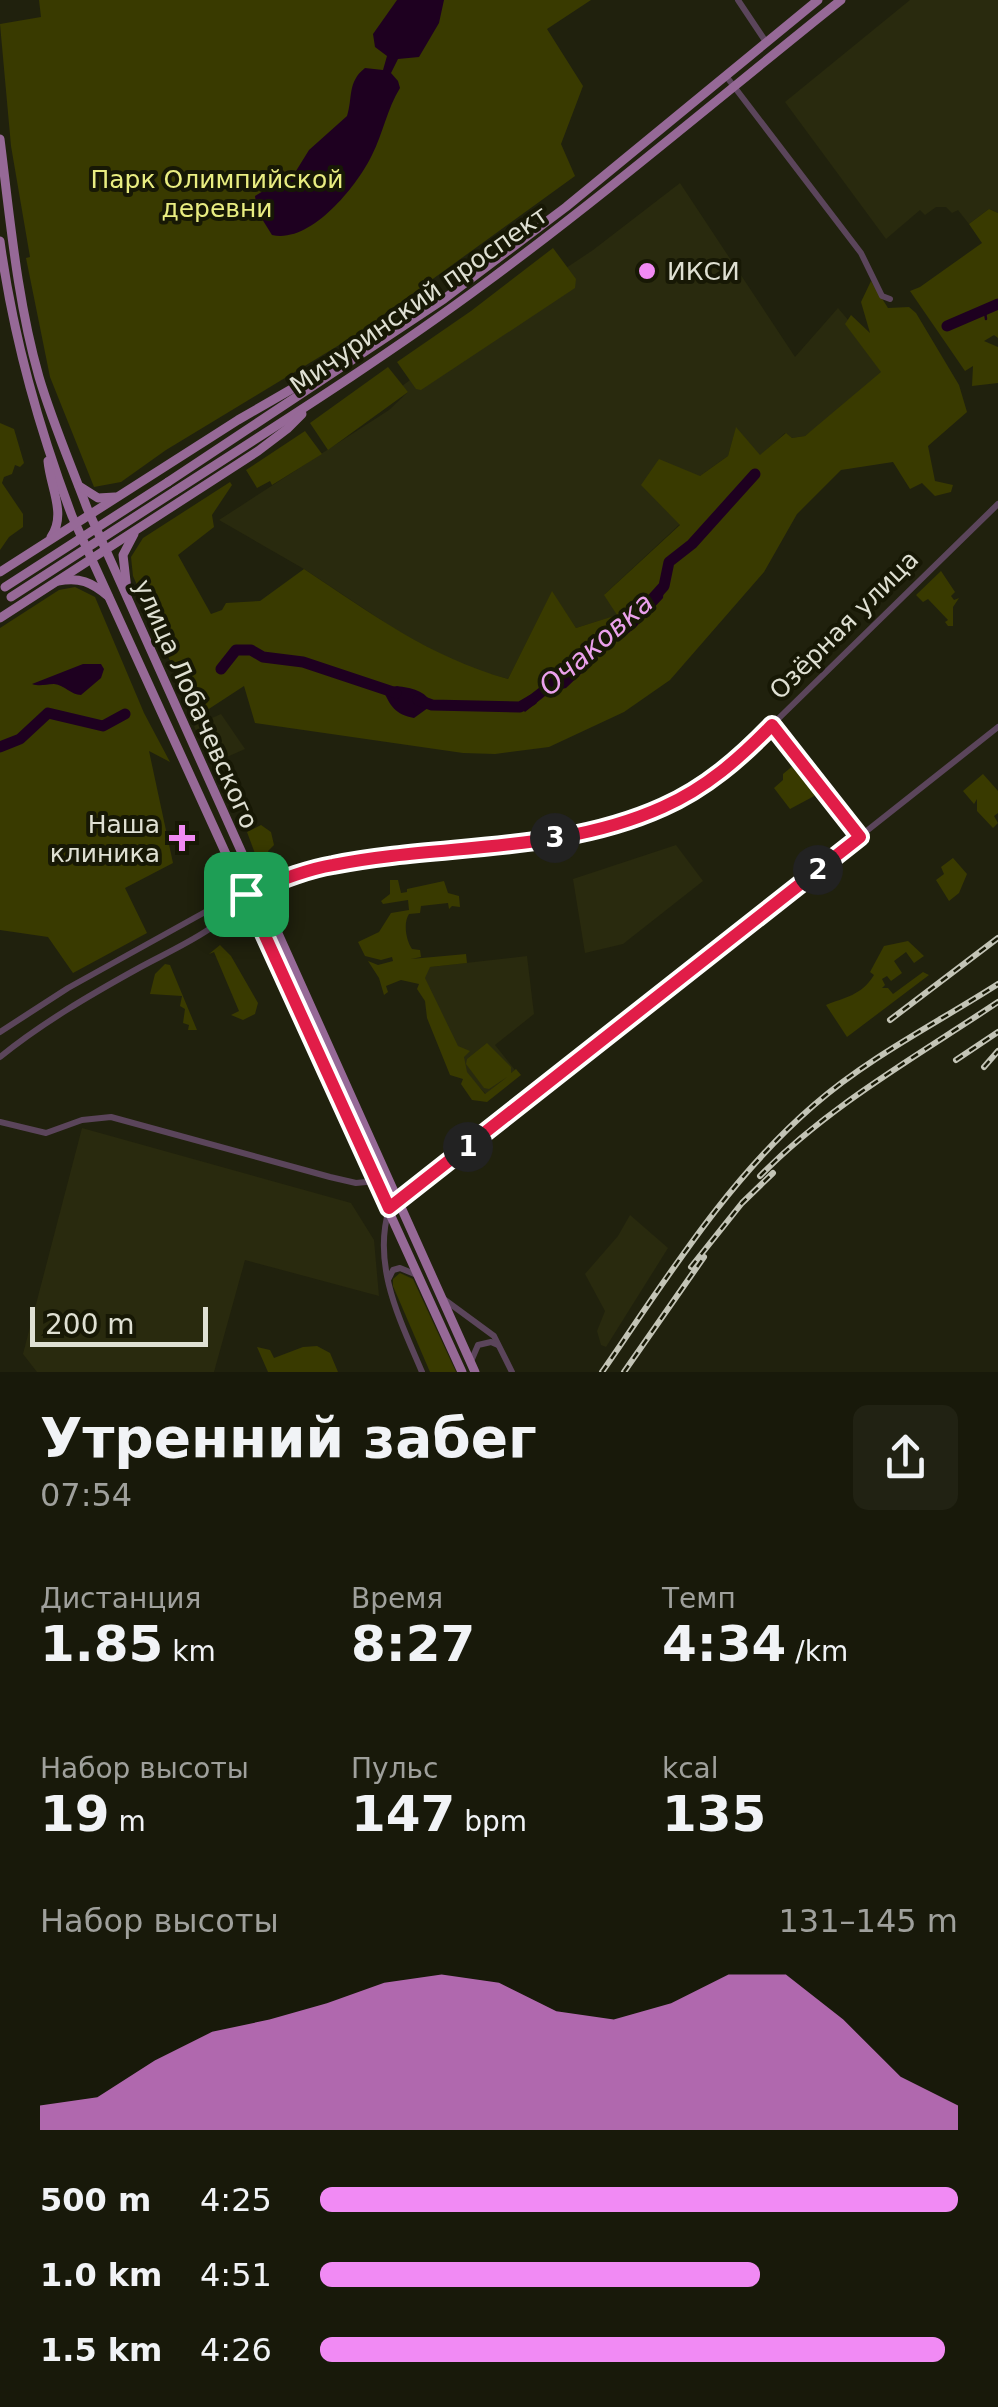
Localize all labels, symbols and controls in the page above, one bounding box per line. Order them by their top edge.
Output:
park label: Парк Олимпийской деревни [90,165,344,223]
street label: Мичуринский проспект [285,200,553,400]
place label: ИКСИ [667,257,740,286]
marker: ИКСИ [636,260,658,282]
street label: Озёрная улица [764,545,924,705]
street label: улица Лобачевского [128,575,264,833]
water label: Очаковка [532,586,660,702]
place label: Наша клиника [50,810,160,868]
pin: 3 [530,813,580,863]
text: 3 [545,821,565,854]
marker: Наша клиника [169,825,195,851]
pin: 2 [793,845,843,895]
pin [204,852,289,937]
text: 2 [808,853,828,886]
icon: arrive [219,867,274,922]
pin: 1 [443,1122,493,1172]
text: 1 [458,1130,478,1163]
scale bar [30,1302,208,1346]
text: 200 m [45,1308,135,1341]
button: share [853,1405,958,1510]
text: Утренний забег [40,1406,537,1470]
text: 07:54 [40,1476,132,1514]
text: Дистанция [40,1582,201,1615]
text: Время [351,1582,443,1615]
text: Темп [662,1582,736,1615]
text: 1.85 [40,1615,163,1673]
text: 8:27 [351,1615,475,1673]
text: 4:34 [662,1615,786,1673]
text: km [163,1635,216,1668]
text: /km [786,1635,848,1668]
text: Набор высоты [40,1752,249,1785]
text: Пульс [351,1752,438,1785]
text: kcal [662,1752,719,1785]
text: 19 [40,1785,110,1843]
text: 147 [351,1785,455,1843]
text: 135 [662,1785,766,1843]
text: m [110,1805,146,1838]
text: bpm [455,1805,527,1838]
text: Набор высоты [40,1902,279,1940]
text: 131–145 m [779,1902,958,1940]
text: 500 m [40,2181,151,2219]
text: 4:25 [200,2181,272,2219]
text: 1.0 km [40,2256,162,2294]
text: 4:51 [200,2256,272,2294]
text: 1.5 km [40,2331,162,2369]
text: 4:26 [200,2331,272,2369]

